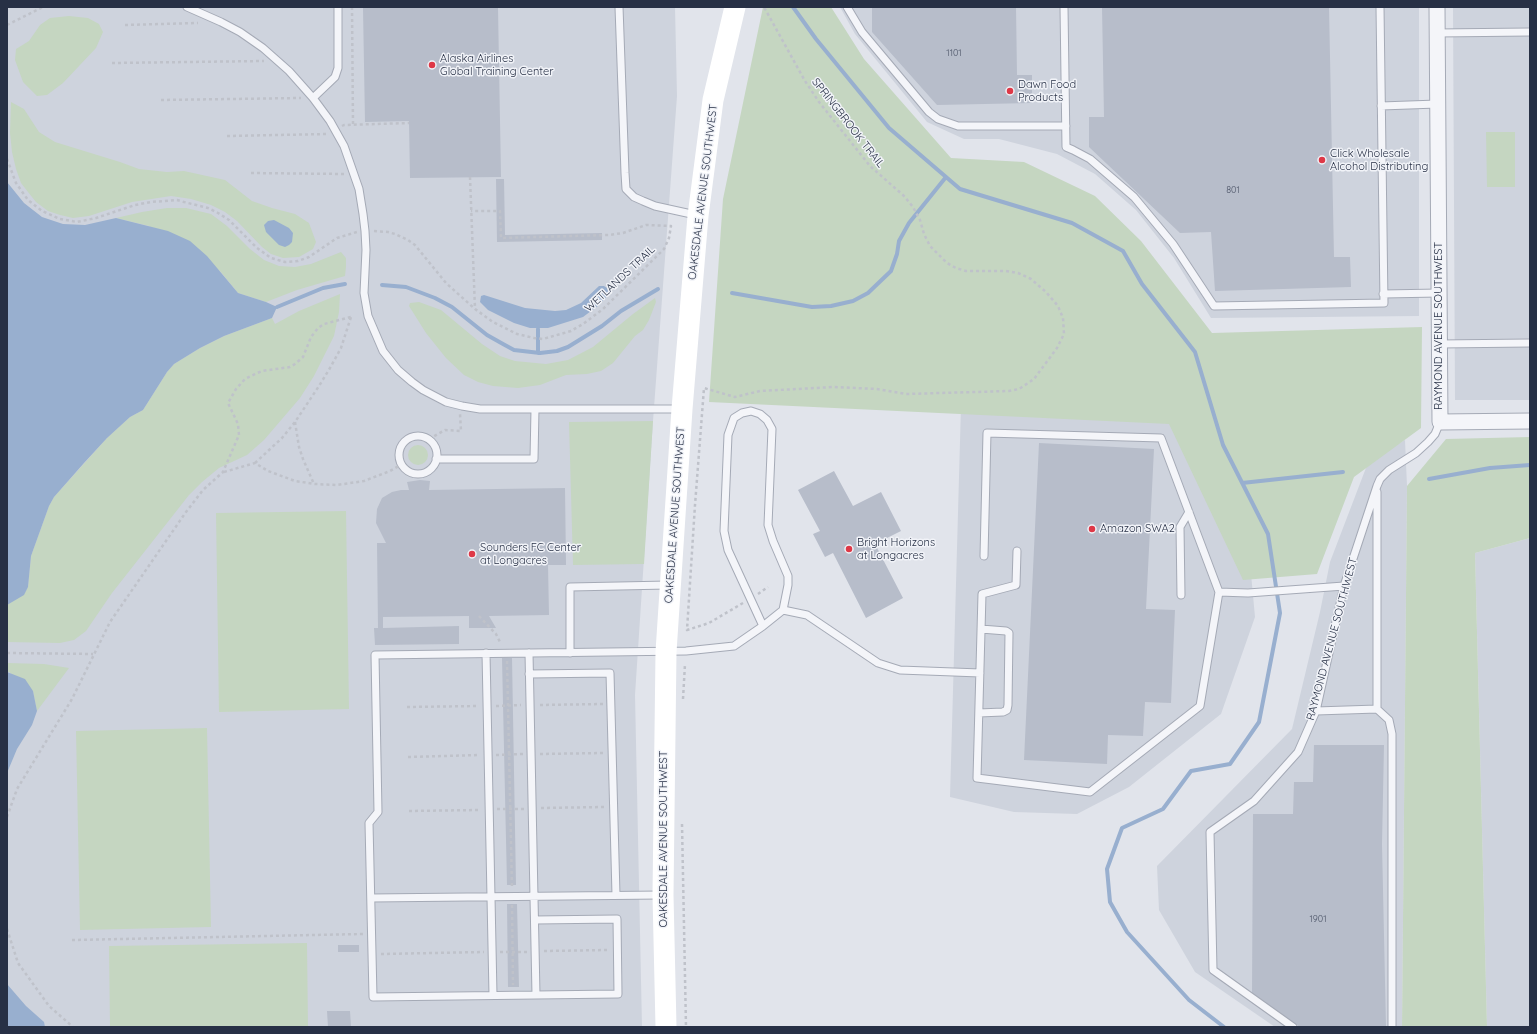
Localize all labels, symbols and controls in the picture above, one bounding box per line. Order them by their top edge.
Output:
house number: 1101 [946,48,962,58]
place label: Alaska Airlines Global Training Center [440,52,553,78]
marker: Alaska Airlines Global Training Center [427,60,437,70]
street label: SPRINGBROOK TRAIL [809,76,887,170]
place label: Dawn Food Products [1018,78,1076,104]
marker: Dawn Food Products [1005,86,1015,96]
street label: OAKESDALE AVENUE SOUTHWEST [686,103,720,281]
place label: Click Wholesale Alcohol Distributing [1330,147,1428,173]
marker: Click Wholesale Alcohol Distributing [1317,155,1327,165]
house number: 801 [1226,185,1240,195]
street label: RAYMOND AVENUE SOUTHWEST [1432,242,1446,410]
street label: WETLANDS TRAIL [582,243,658,315]
street label: OAKESDALE AVENUE SOUTHWEST [662,426,688,604]
place label: Amazon SWA2 [1100,522,1175,536]
marker: Amazon SWA2 [1087,524,1097,534]
place label: Bright Horizons at Longacres [857,536,935,562]
place label: Sounders FC Center at Longacres [480,541,581,567]
marker: Bright Horizons at Longacres [844,544,854,554]
marker: Sounders FC Center at Longacres [467,549,477,559]
street label: RAYMOND AVENUE SOUTHWEST [1304,556,1360,722]
street label: OAKESDALE AVENUE SOUTHWEST [657,751,671,927]
house number: 1901 [1309,914,1327,924]

